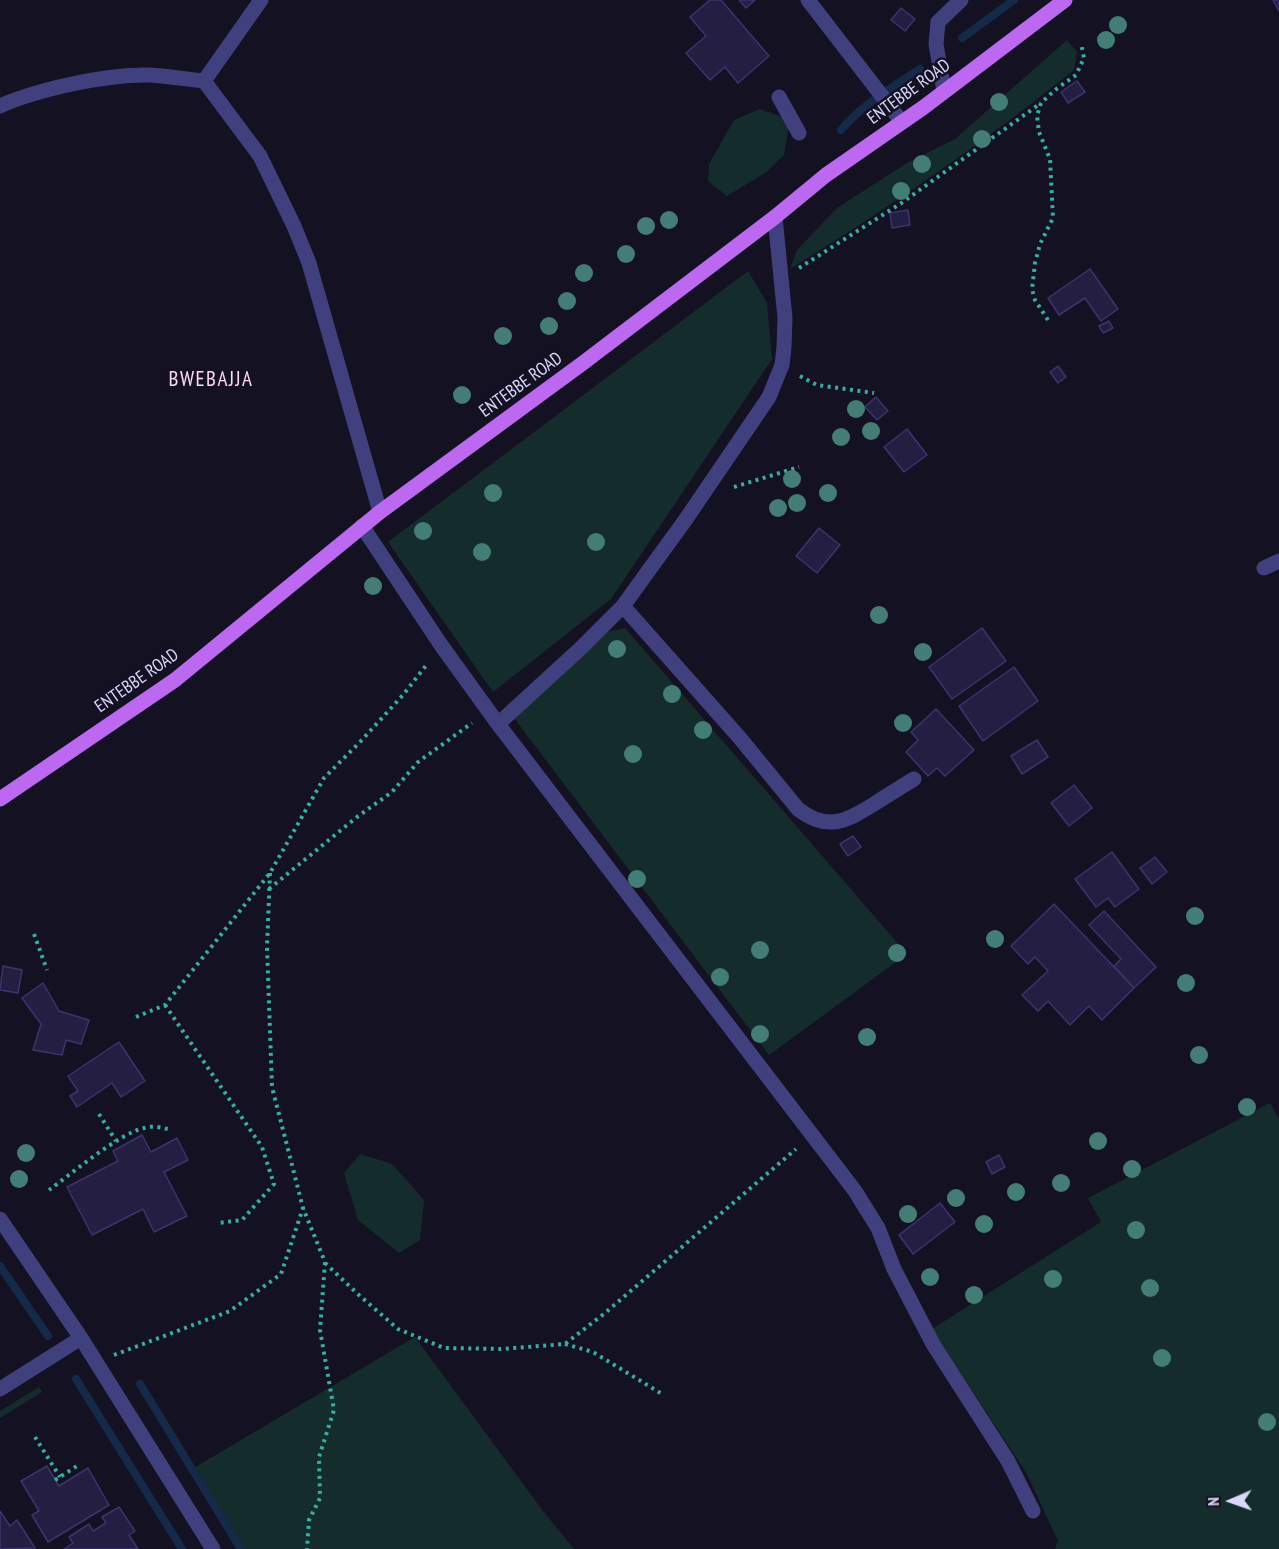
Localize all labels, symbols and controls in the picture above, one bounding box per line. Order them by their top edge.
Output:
street label: ENTEBBE ROAD [863,55,955,129]
street label: ENTEBBE ROAD [475,348,567,422]
district label: BWEBAJJA [169,367,253,393]
street label: ENTEBBE ROAD [91,644,183,718]
north arrow [1201,1471,1261,1531]
text: N [1203,1497,1223,1506]

